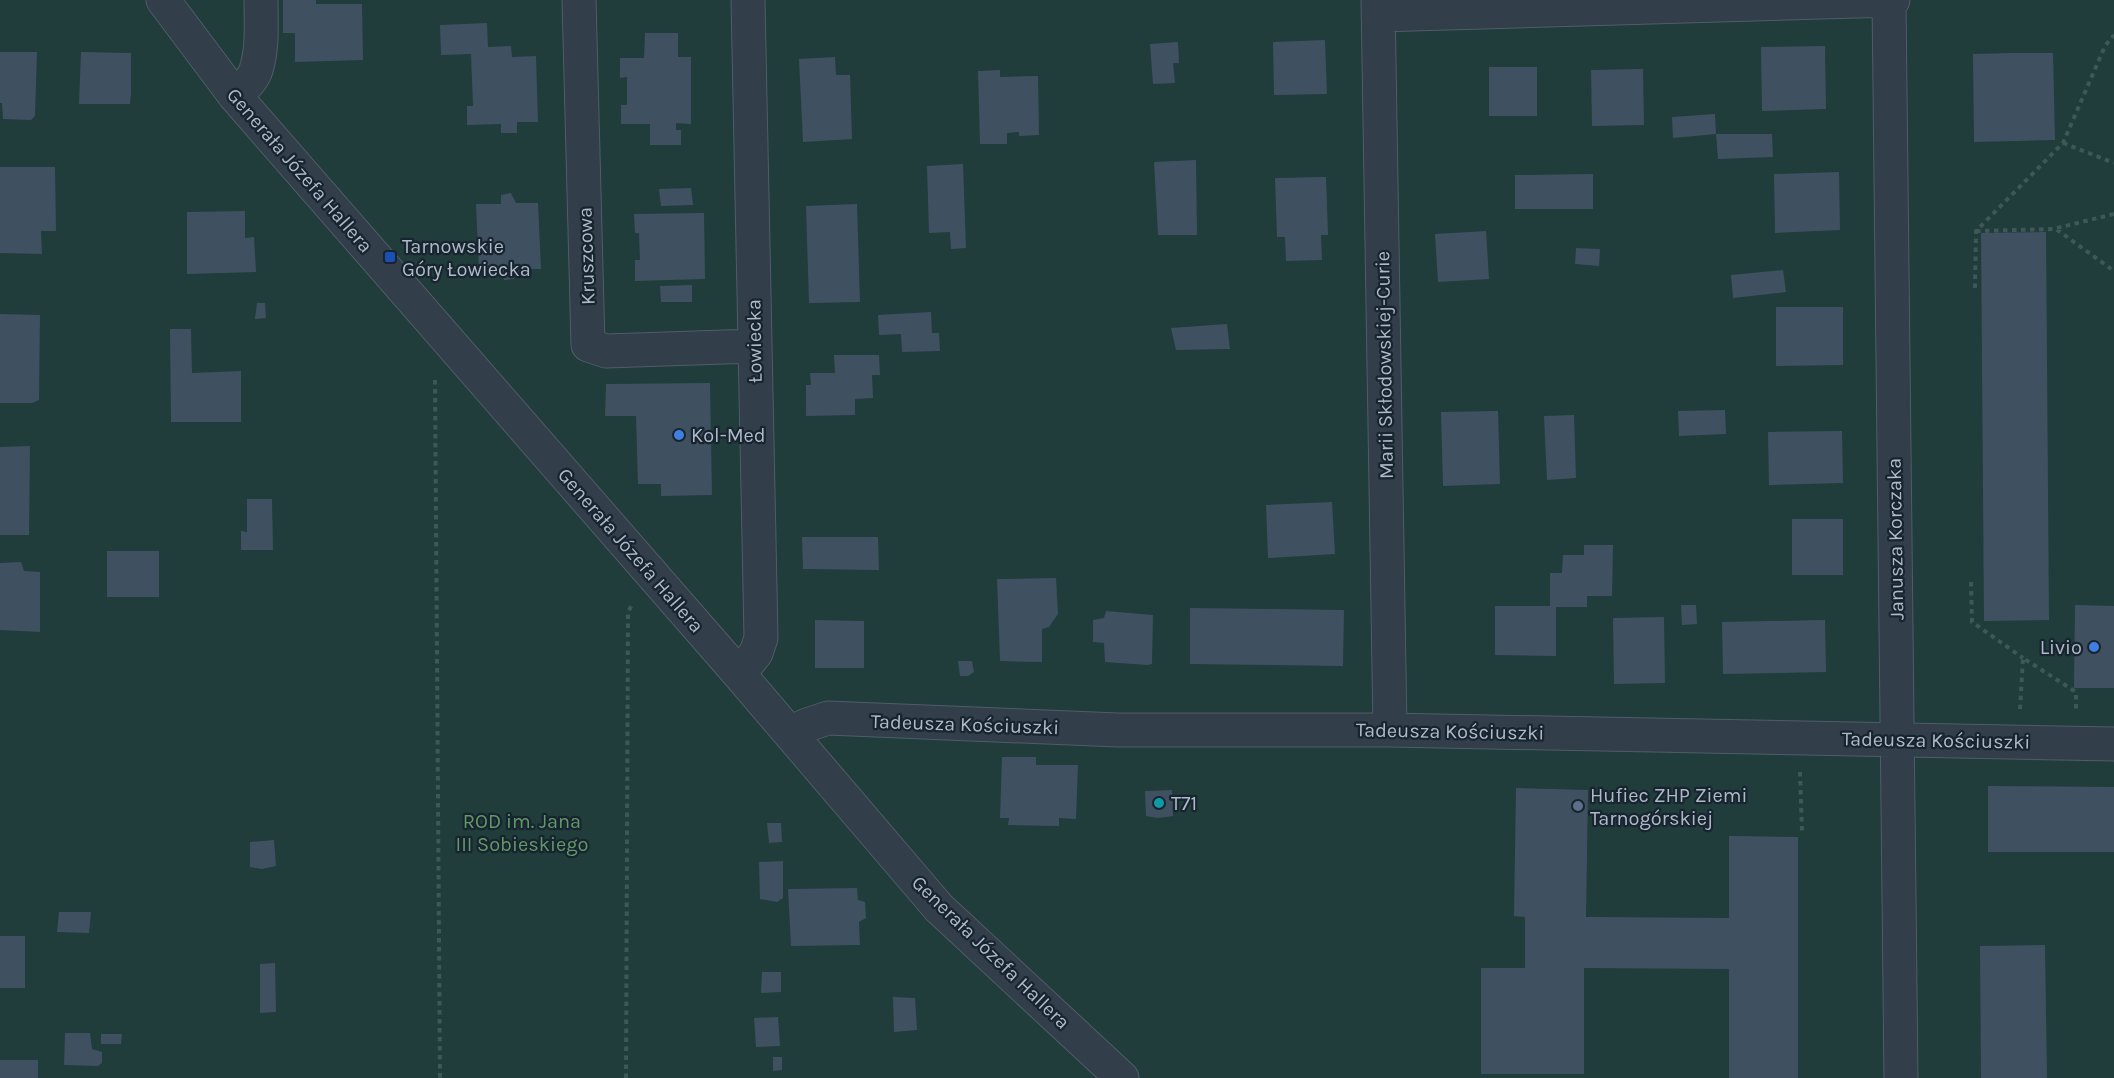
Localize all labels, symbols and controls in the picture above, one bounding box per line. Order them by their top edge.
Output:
street label: Generała Józefa Hallera [222,83,377,257]
street label: Kruszcowa [573,206,600,305]
place label: Tarnowskie Góry Łowiecka [402,235,531,281]
marker: Tarnowskie Góry Łowiecka [383,250,397,264]
street label: Marii Skłodowskiej-Curie [1371,251,1398,479]
street label: Łowiecka [742,299,767,383]
place label: Kol-Med [691,424,766,447]
marker: Kol-Med [672,428,686,442]
street label: Janusza Korczaka [1883,458,1908,620]
street label: Generała Józefa Hallera [553,463,708,637]
place label: Livio [2040,636,2082,659]
marker: Livio [2087,640,2101,654]
street label: Tadeusza Kościuszki [870,710,1060,739]
street label: Tadeusza Kościuszki [1356,718,1544,745]
street label: Tadeusza Kościuszki [1842,727,2030,754]
place label: Hufiec ZHP Ziemi Tarnogórskiej [1590,784,1747,830]
place label: T71 [1171,792,1197,815]
marker: T71 [1152,796,1166,810]
marker: Hufiec ZHP Ziemi Tarnogórskiej [1571,799,1585,813]
park label: ROD im. Jana III Sobieskiego [456,810,588,856]
street label: Generała Józefa Hallera [907,871,1074,1034]

